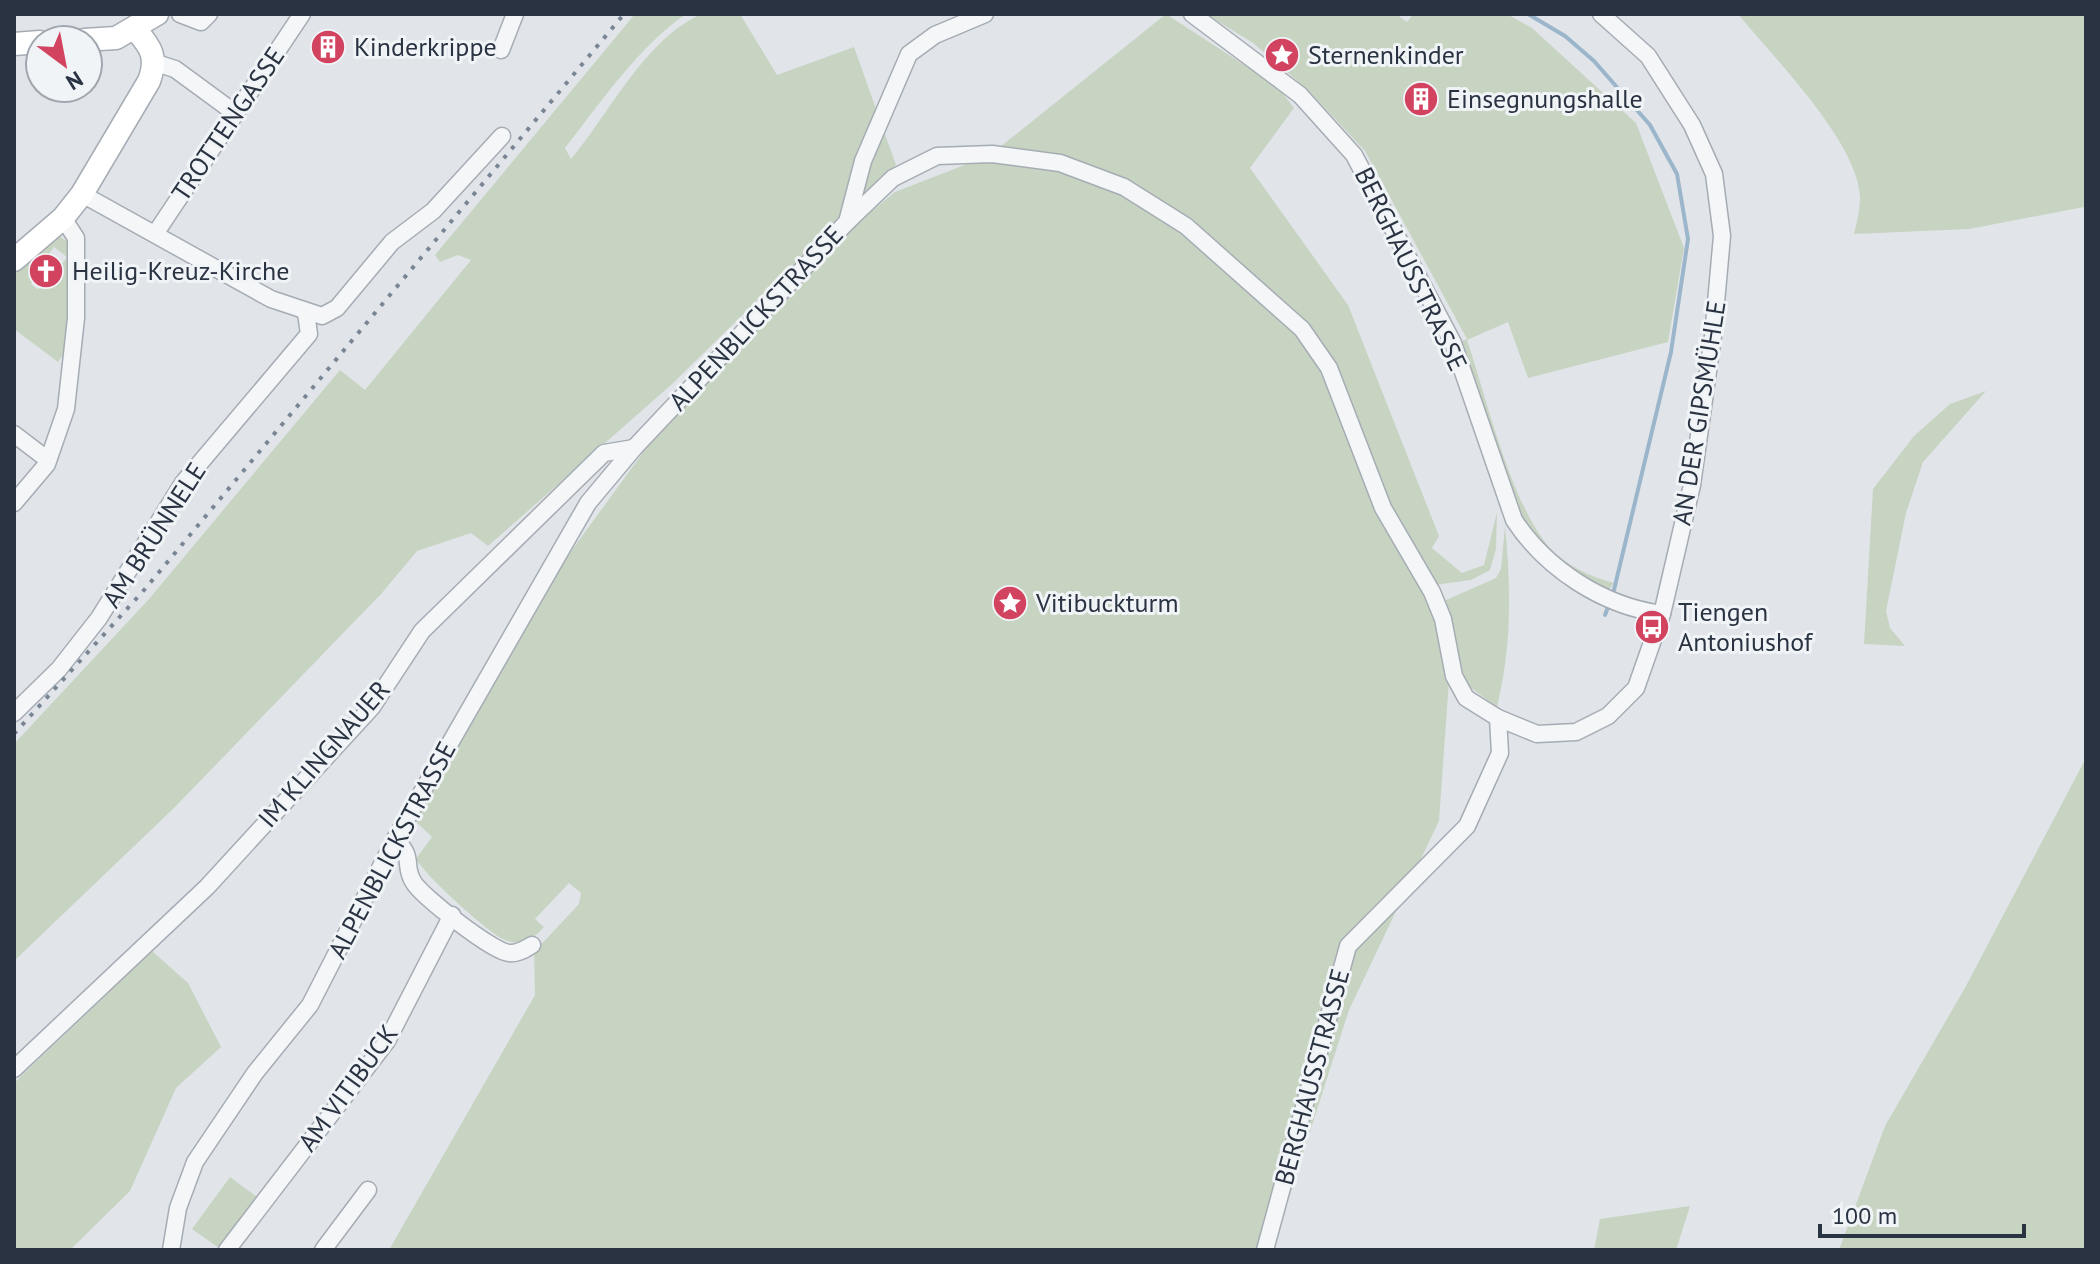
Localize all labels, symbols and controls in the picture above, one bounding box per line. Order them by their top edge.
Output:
north arrow [24,24,104,104]
building icon: Kinderkrippe [309,28,347,66]
place label: Kinderkrippe [354,30,497,63]
place icon: Sternenkinder [1263,36,1301,74]
place label: Sternenkinder [1308,38,1464,71]
street label: TROTTENGASSE [164,40,291,207]
text: N [61,65,88,97]
building icon: Einsegnungshalle [1402,80,1440,118]
place label: Einsegnungshalle [1447,82,1643,115]
street label: BERGHAUSSTRASSE [1348,162,1475,376]
street label: ALPENBLICKSTRASSE [661,218,850,417]
church icon: Heilig-Kreuz-Kirche [27,252,65,290]
place label: Heilig-Kreuz-Kirche [72,254,290,287]
street label: AN DER GIPSMÜHLE [1664,298,1733,528]
street label: AM BRÜNNELE [94,456,213,614]
place icon: Vitibuckturm [991,584,1029,622]
place label: Vitibuckturm [1035,586,1179,619]
place label: Tiengen Antoniushof [1678,595,1814,658]
bus stop icon: Tiengen Antoniushof [1633,608,1671,646]
street label: IM KLINGNAUER [251,673,397,834]
street label: ALPENBLICKSTRASSE [320,735,463,964]
street label: BERGHAUSSTRASSE [1267,965,1356,1189]
street label: AM VITIBUCK [290,1018,405,1158]
scale bar [1820,1188,2024,1238]
text: 100 m [1832,1200,1897,1231]

